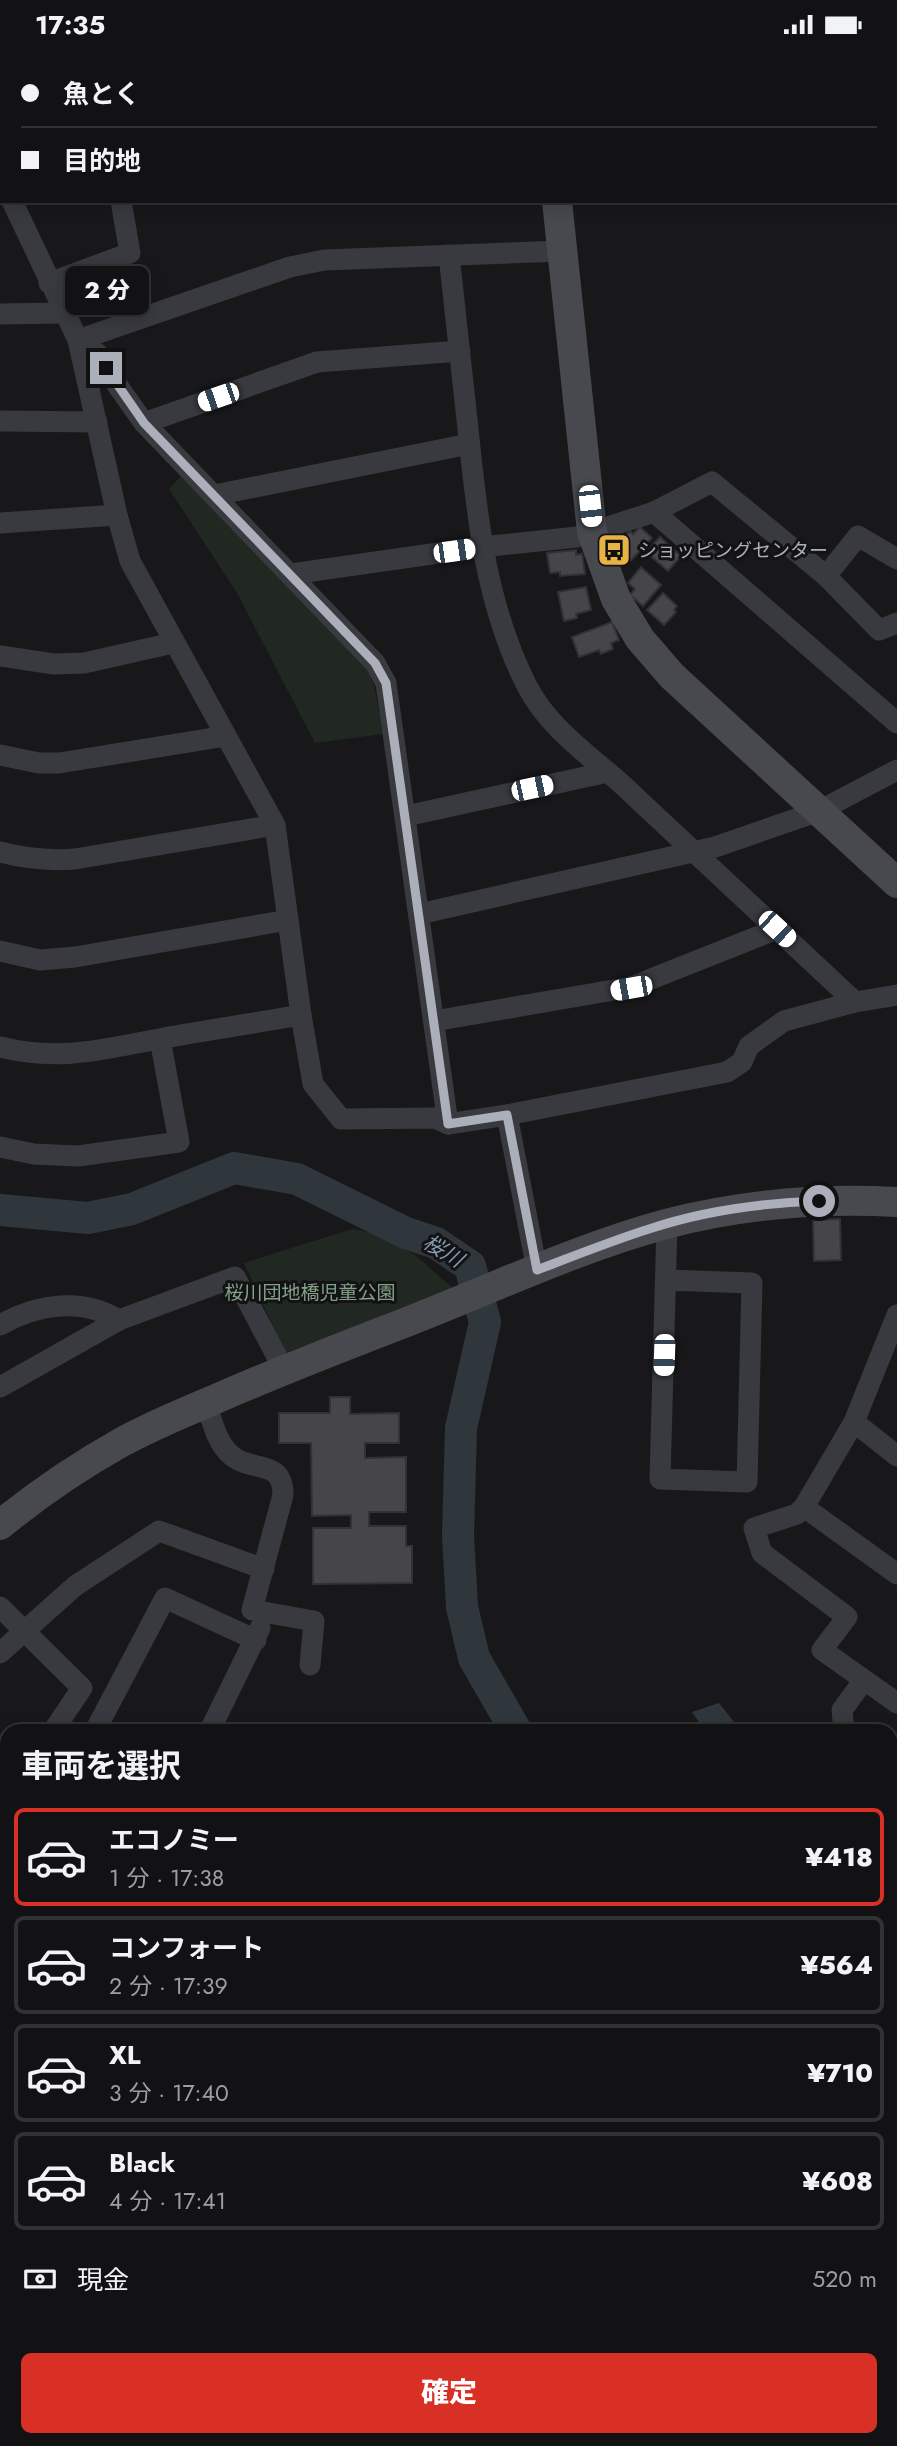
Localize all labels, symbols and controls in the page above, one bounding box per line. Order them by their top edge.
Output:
text: 17:35 [35,6,105,44]
text: 魚とく [63,75,140,113]
text: 目的地 [63,142,141,180]
callout: 2 分 [64,267,148,315]
text: 2 分 [84,273,130,307]
route end [90,352,122,384]
car [195,380,242,414]
car [578,484,603,528]
bus stop icon: ショッピングセンター [595,531,633,569]
place label: ショッピングセンター [638,537,828,564]
car [432,538,477,564]
car [510,773,555,803]
car [755,907,800,951]
car [609,974,654,1002]
route start [803,1185,835,1217]
water label: 桜川 [417,1227,470,1276]
park label: 桜川団地橋児童公園 [224,1279,396,1306]
car [653,1334,676,1376]
text: 車両を選択 [21,1743,181,1789]
text: エコノミー [109,1821,239,1859]
icon: car [25,1826,88,1889]
text: ¥418 [805,1838,873,1876]
text: 1 分 · 17:38 [109,1861,224,1895]
text: コンフォート [109,1929,264,1967]
icon: car [25,1934,88,1997]
text: ¥564 [800,1946,873,1984]
text: 2 分 · 17:39 [109,1969,228,2003]
text: XL [109,2036,141,2074]
icon: car [25,2042,88,2105]
text: ¥710 [807,2054,873,2092]
text: 3 分 · 17:40 [109,2076,229,2110]
text: Black [109,2144,175,2182]
icon: car [25,2150,88,2213]
text: ¥608 [802,2162,873,2200]
text: 4 分 · 17:41 [109,2184,226,2218]
icon: cash [21,2260,59,2298]
text: 現金 [77,2261,129,2299]
text: 520 m [812,2262,877,2296]
button: 確定 [21,2353,877,2433]

